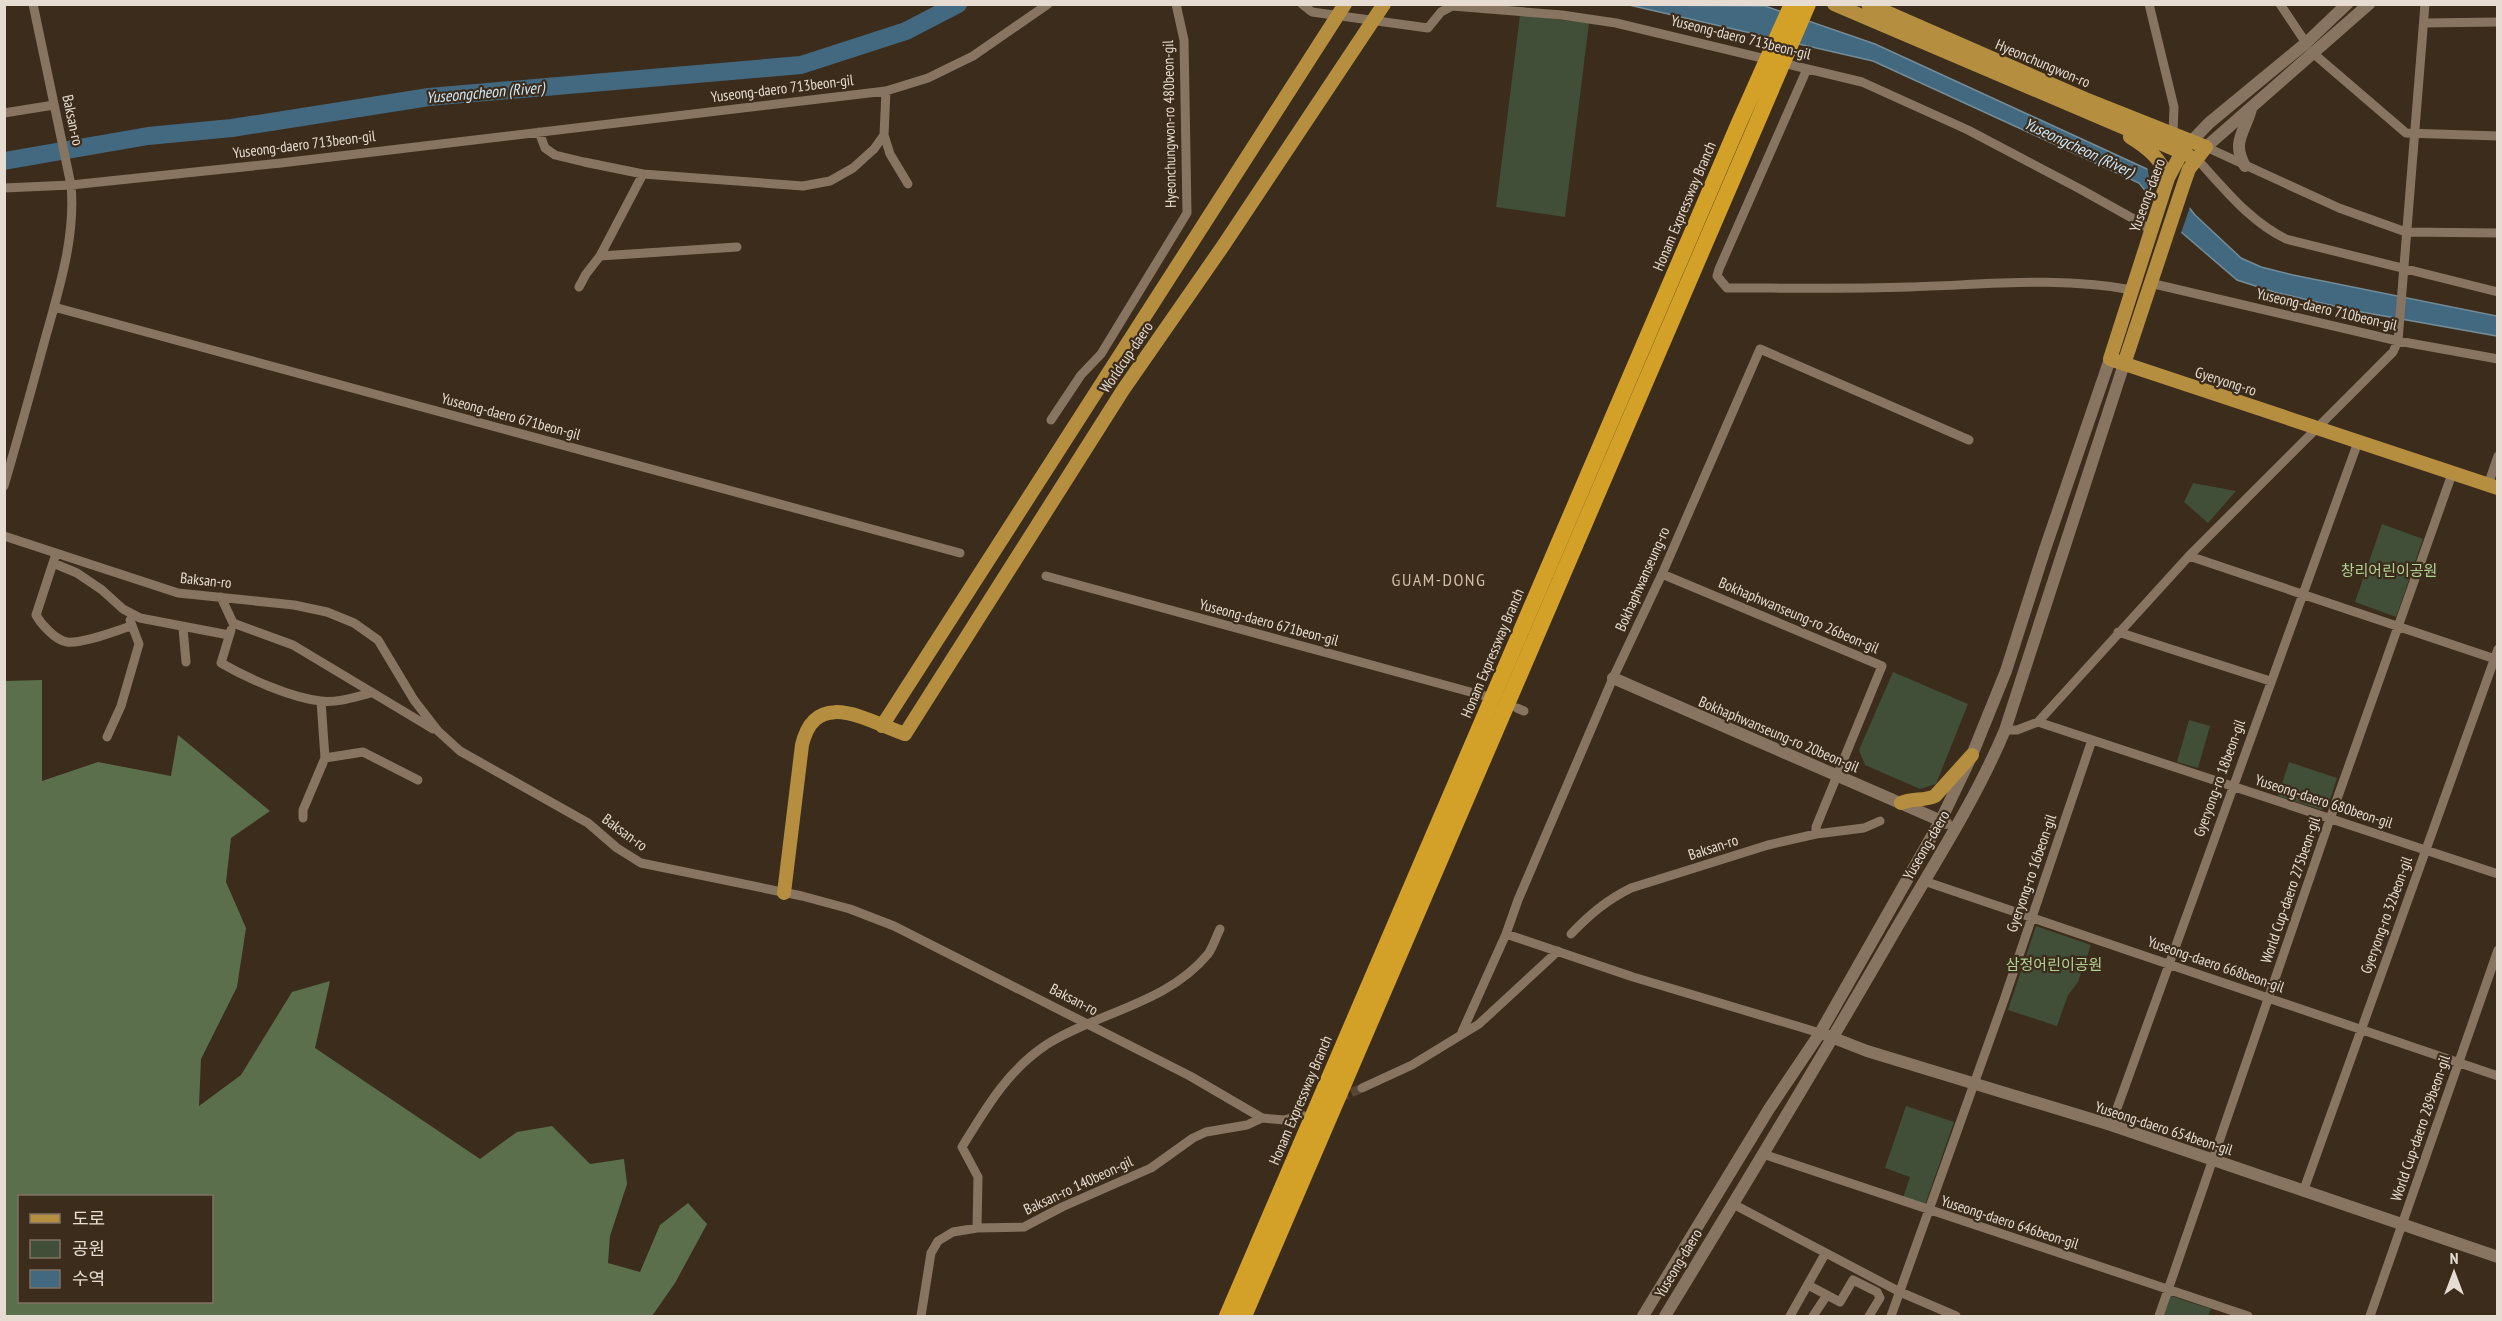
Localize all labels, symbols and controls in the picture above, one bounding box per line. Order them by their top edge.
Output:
street label: Yuseong-daero 713beon-gil [1669,10,1813,64]
street label: Hyeonchungwon-ro [1993,35,2093,91]
street label: Hyeonchungwon-ro 480beon-gil [1158,39,1180,208]
street label: Yuseong-daero 713beon-gil [710,70,855,106]
water label: Yuseongcheon (River) [425,77,547,107]
street label: Baksan-ro [58,93,88,147]
water label: Yuseongcheon (River) [2021,113,2139,182]
street label: Yuseong-daero 713beon-gil [232,126,377,162]
street label: Honam Expressway Branch [1648,139,1720,273]
street label: Yuseong-daero [2125,156,2169,234]
street label: Yuseong-daero 710beon-gil [2255,284,2400,335]
street label: Worldcup-daero [1095,318,1157,396]
street label: Gyeryong-ro [2193,362,2259,400]
street label: Yuseong-daero 671beon-gil [439,388,583,444]
street label: Bokhaphwanseung-ro [1610,524,1674,634]
park label: 창리어린이공원 [2341,561,2437,580]
street label: Baksan-ro [179,568,233,592]
district label: GUAM-DONG [1392,568,1486,591]
street label: Bokhaphwanseung-ro 26beon-gil [1716,573,1882,658]
street label: Honam Expressway Branch [1456,586,1528,720]
street label: Yuseong-daero 671beon-gil [1197,594,1341,650]
street label: Bokhaphwanseung-ro 20beon-gil [1696,692,1862,777]
street label: Gyeryong-ro 18beon-gil [2189,716,2249,839]
street label: Yuseong-daero 680beon-gil [2253,770,2396,832]
street label: Yuseong-daero [1899,807,1953,883]
street label: Baksan-ro [599,809,651,855]
street label: Gyeryong-ro 16beon-gil [2002,811,2060,934]
street label: World Cup-daero 275beon-gil [2256,814,2324,966]
street label: Baksan-ro [1686,830,1740,864]
street label: Gyeryong-ro 32beon-gil [2356,853,2416,976]
street label: Yuseong-daero 668beon-gil [2145,932,2287,997]
park label: 삼정어린이공원 [2006,955,2102,974]
street label: Baksan-ro [1047,979,1101,1019]
street label: Honam Expressway Branch [1264,1033,1336,1167]
street label: World Cup-daero 289beon-gil [2386,1052,2454,1204]
street label: Yuseong-daero 654beon-gil [2093,1097,2236,1159]
street label: Baksan-ro 140beon-gil [1020,1151,1136,1219]
street label: Yuseong-daero 646beon-gil [1939,1191,2082,1253]
legend [18,1195,213,1303]
text: 도로 [72,1207,105,1230]
street label: Yuseong-daero [1650,1225,1706,1301]
text: 공원 [72,1237,105,1260]
north arrow [2424,1243,2484,1303]
text: N [2450,1248,2458,1268]
text: 수역 [72,1267,105,1290]

